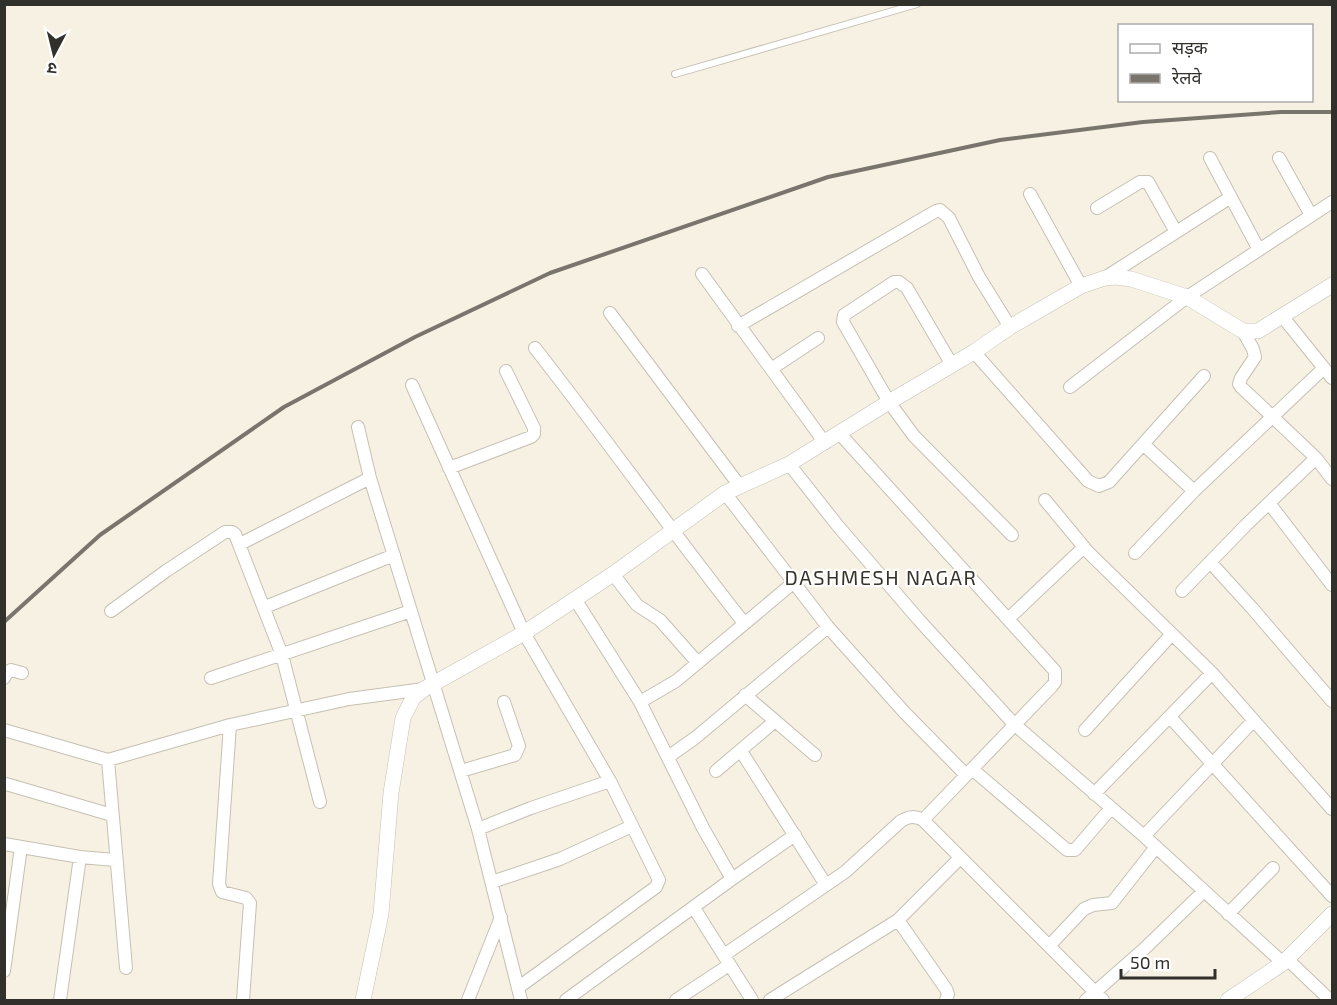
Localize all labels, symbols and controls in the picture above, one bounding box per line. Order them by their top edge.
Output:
north arrow [24,24,84,84]
legend [1118,24,1313,102]
text: सड़क [1172,36,1209,58]
text: उ [46,59,58,79]
text: रेलवे [1171,66,1203,88]
district label: DASHMESH NAGAR [785,565,977,589]
scale bar [1121,942,1216,980]
text: 50 m [1130,951,1170,973]

